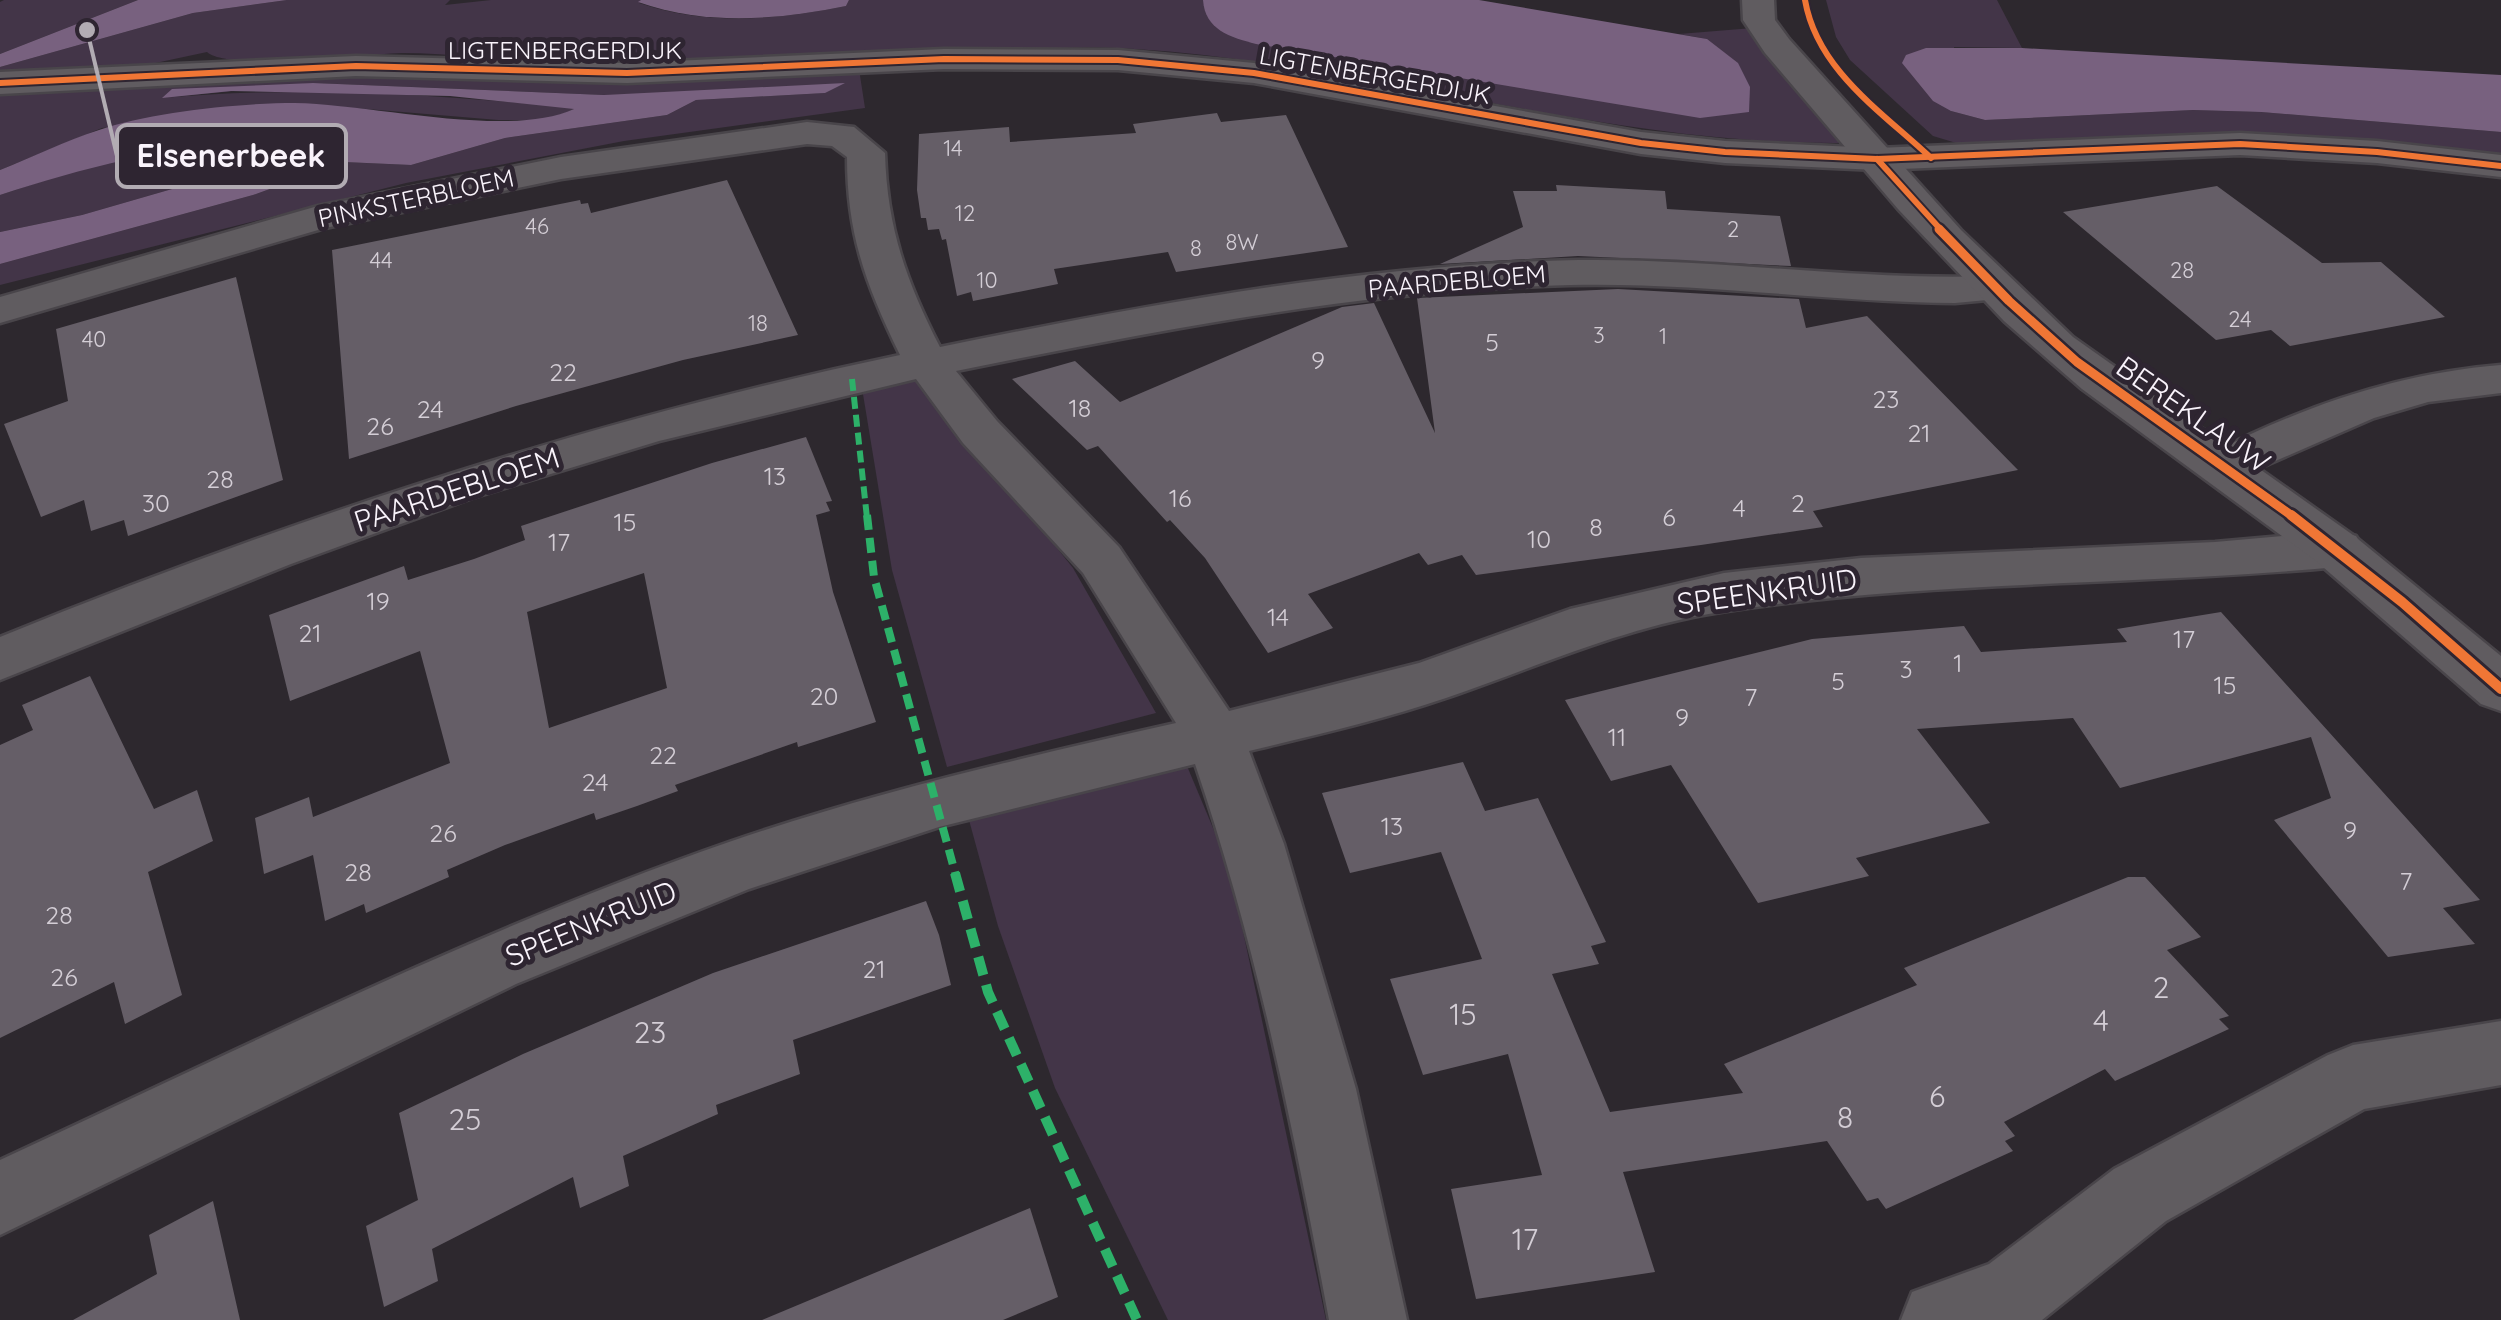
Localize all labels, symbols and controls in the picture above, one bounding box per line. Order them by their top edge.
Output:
street label: LIGTENBERGERDIJK [448,34,682,65]
street label: LIGTENBERGERDIJK [1257,39,1493,110]
callout: Elsenerbeek [117,125,346,187]
house number: 14 [943,134,963,162]
text: Elsenerbeek [136,135,326,175]
street label: PINKSTERBLOEM [315,162,517,233]
house number: 12 [955,199,975,227]
house number: 46 [525,212,549,240]
house number: 2 [1727,215,1739,243]
house number: 8W [1225,228,1259,256]
house number: 8 [1190,234,1202,262]
house number: 44 [369,246,393,274]
house number: 28 [2170,256,2194,284]
street label: PAARDEBLOEM [1367,257,1547,304]
house number: 10 [976,266,998,294]
house number: 24 [2228,305,2252,333]
house number: 18 [748,309,768,337]
house number: 3 [1593,321,1605,349]
house number: 1 [1659,322,1667,350]
house number: 40 [82,325,106,353]
house number: 5 [1485,326,1499,357]
house number: 9 [1311,344,1325,375]
street label: BEREKLAUW [2109,347,2278,481]
house number: 22 [549,356,577,387]
house number: 23 [1873,383,1899,414]
house number: 18 [1069,392,1091,423]
house number: 24 [417,393,443,424]
house number: 26 [366,410,394,441]
house number: 21 [1907,417,1931,448]
street label: PAARDEBLOEM [349,438,564,540]
house number: 13 [764,460,786,491]
house number: 28 [206,463,234,494]
house number: 16 [1169,482,1191,513]
house number: 30 [142,487,170,518]
house number: 2 [1791,487,1805,518]
house number: 4 [1732,492,1746,523]
house number: 6 [1662,501,1676,532]
house number: 15 [614,506,636,537]
house number: 8 [1589,511,1603,542]
house number: 10 [1527,523,1551,554]
house number: 17 [548,526,570,557]
street label: SPEENKRUID [1674,560,1859,622]
house number: 19 [366,585,390,616]
house number: 14 [1267,601,1289,632]
house number: 21 [298,617,322,648]
house number: 17 [2173,623,2195,654]
house number: 1 [1953,647,1963,678]
house number: 3 [1899,653,1913,684]
house number: 5 [1831,665,1845,696]
house number: 15 [2214,669,2236,700]
house number: 20 [810,680,838,711]
house number: 7 [1745,681,1758,712]
house number: 9 [1675,701,1689,732]
house number: 11 [1608,721,1626,752]
house number: 22 [649,739,677,770]
house number: 24 [582,766,608,797]
house number: 13 [1381,810,1403,841]
house number: 9 [2343,814,2357,845]
house number: 26 [429,817,457,848]
house number: 28 [344,856,372,887]
house number: 7 [2400,865,2413,896]
street label: SPEENKRUID [499,871,682,975]
house number: 28 [45,899,73,930]
house number: 21 [862,953,886,984]
house number: 26 [50,961,78,992]
house number: 2 [2153,968,2169,1006]
house number: 15 [1449,995,1477,1033]
house number: 4 [2093,1001,2109,1039]
house number: 23 [634,1013,666,1051]
house number: 6 [1929,1077,1945,1115]
house number: 8 [1837,1098,1853,1136]
house number: 25 [449,1100,481,1138]
house number: 17 [1512,1220,1538,1258]

